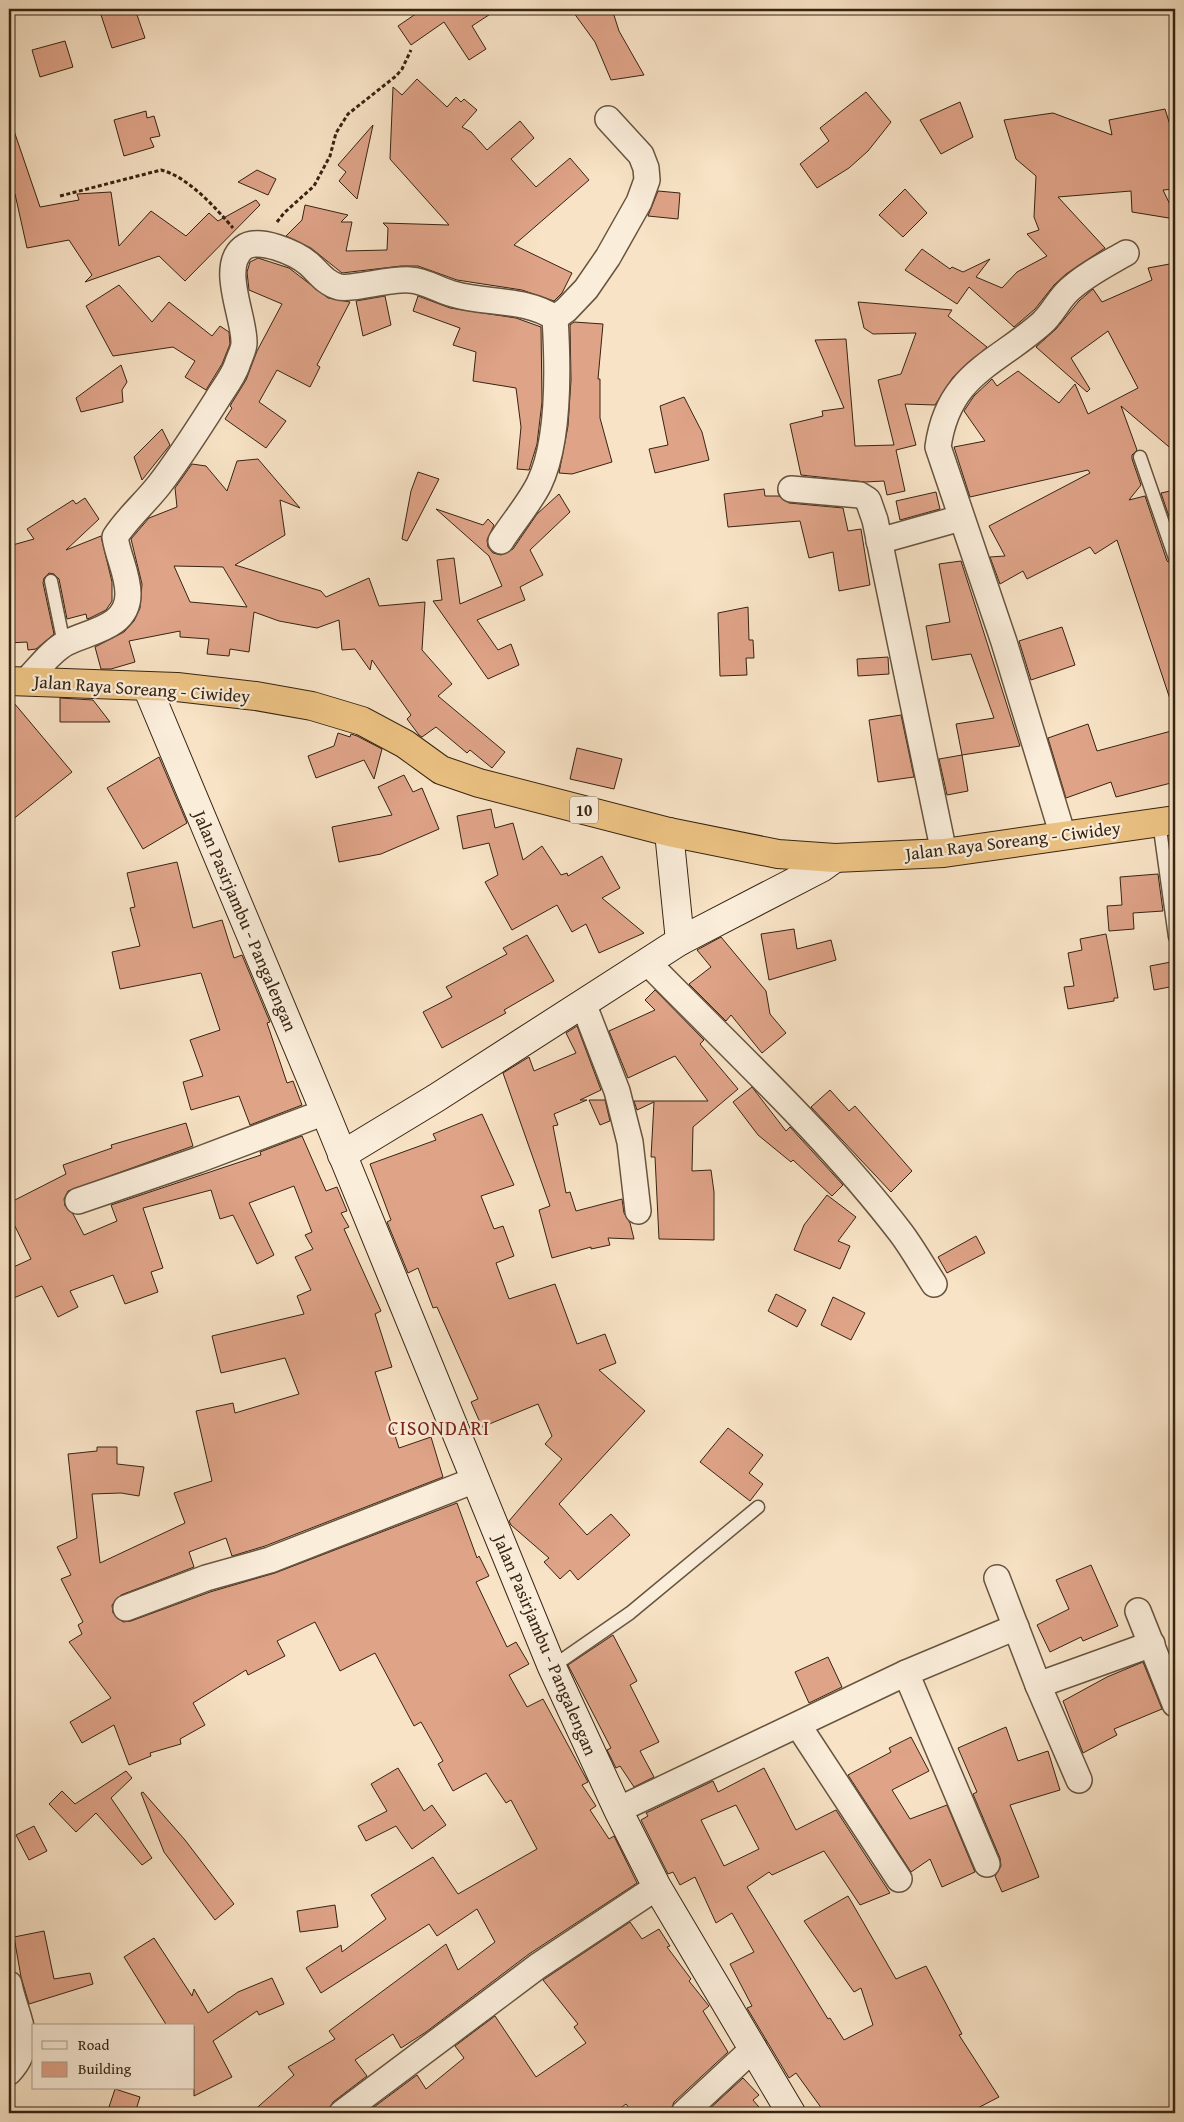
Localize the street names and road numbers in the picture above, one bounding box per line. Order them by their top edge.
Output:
street label: Jalan Raya Soreang - Ciwidey [31,667,251,710]
road number: 10 [570,796,598,824]
street label: Jalan Pasirjambu - Pangalengan [186,804,304,1036]
street label: Jalan Raya Soreang - Ciwidey [902,814,1122,867]
street label: Jalan Pasirjambu - Pangalengan [486,1528,604,1760]

